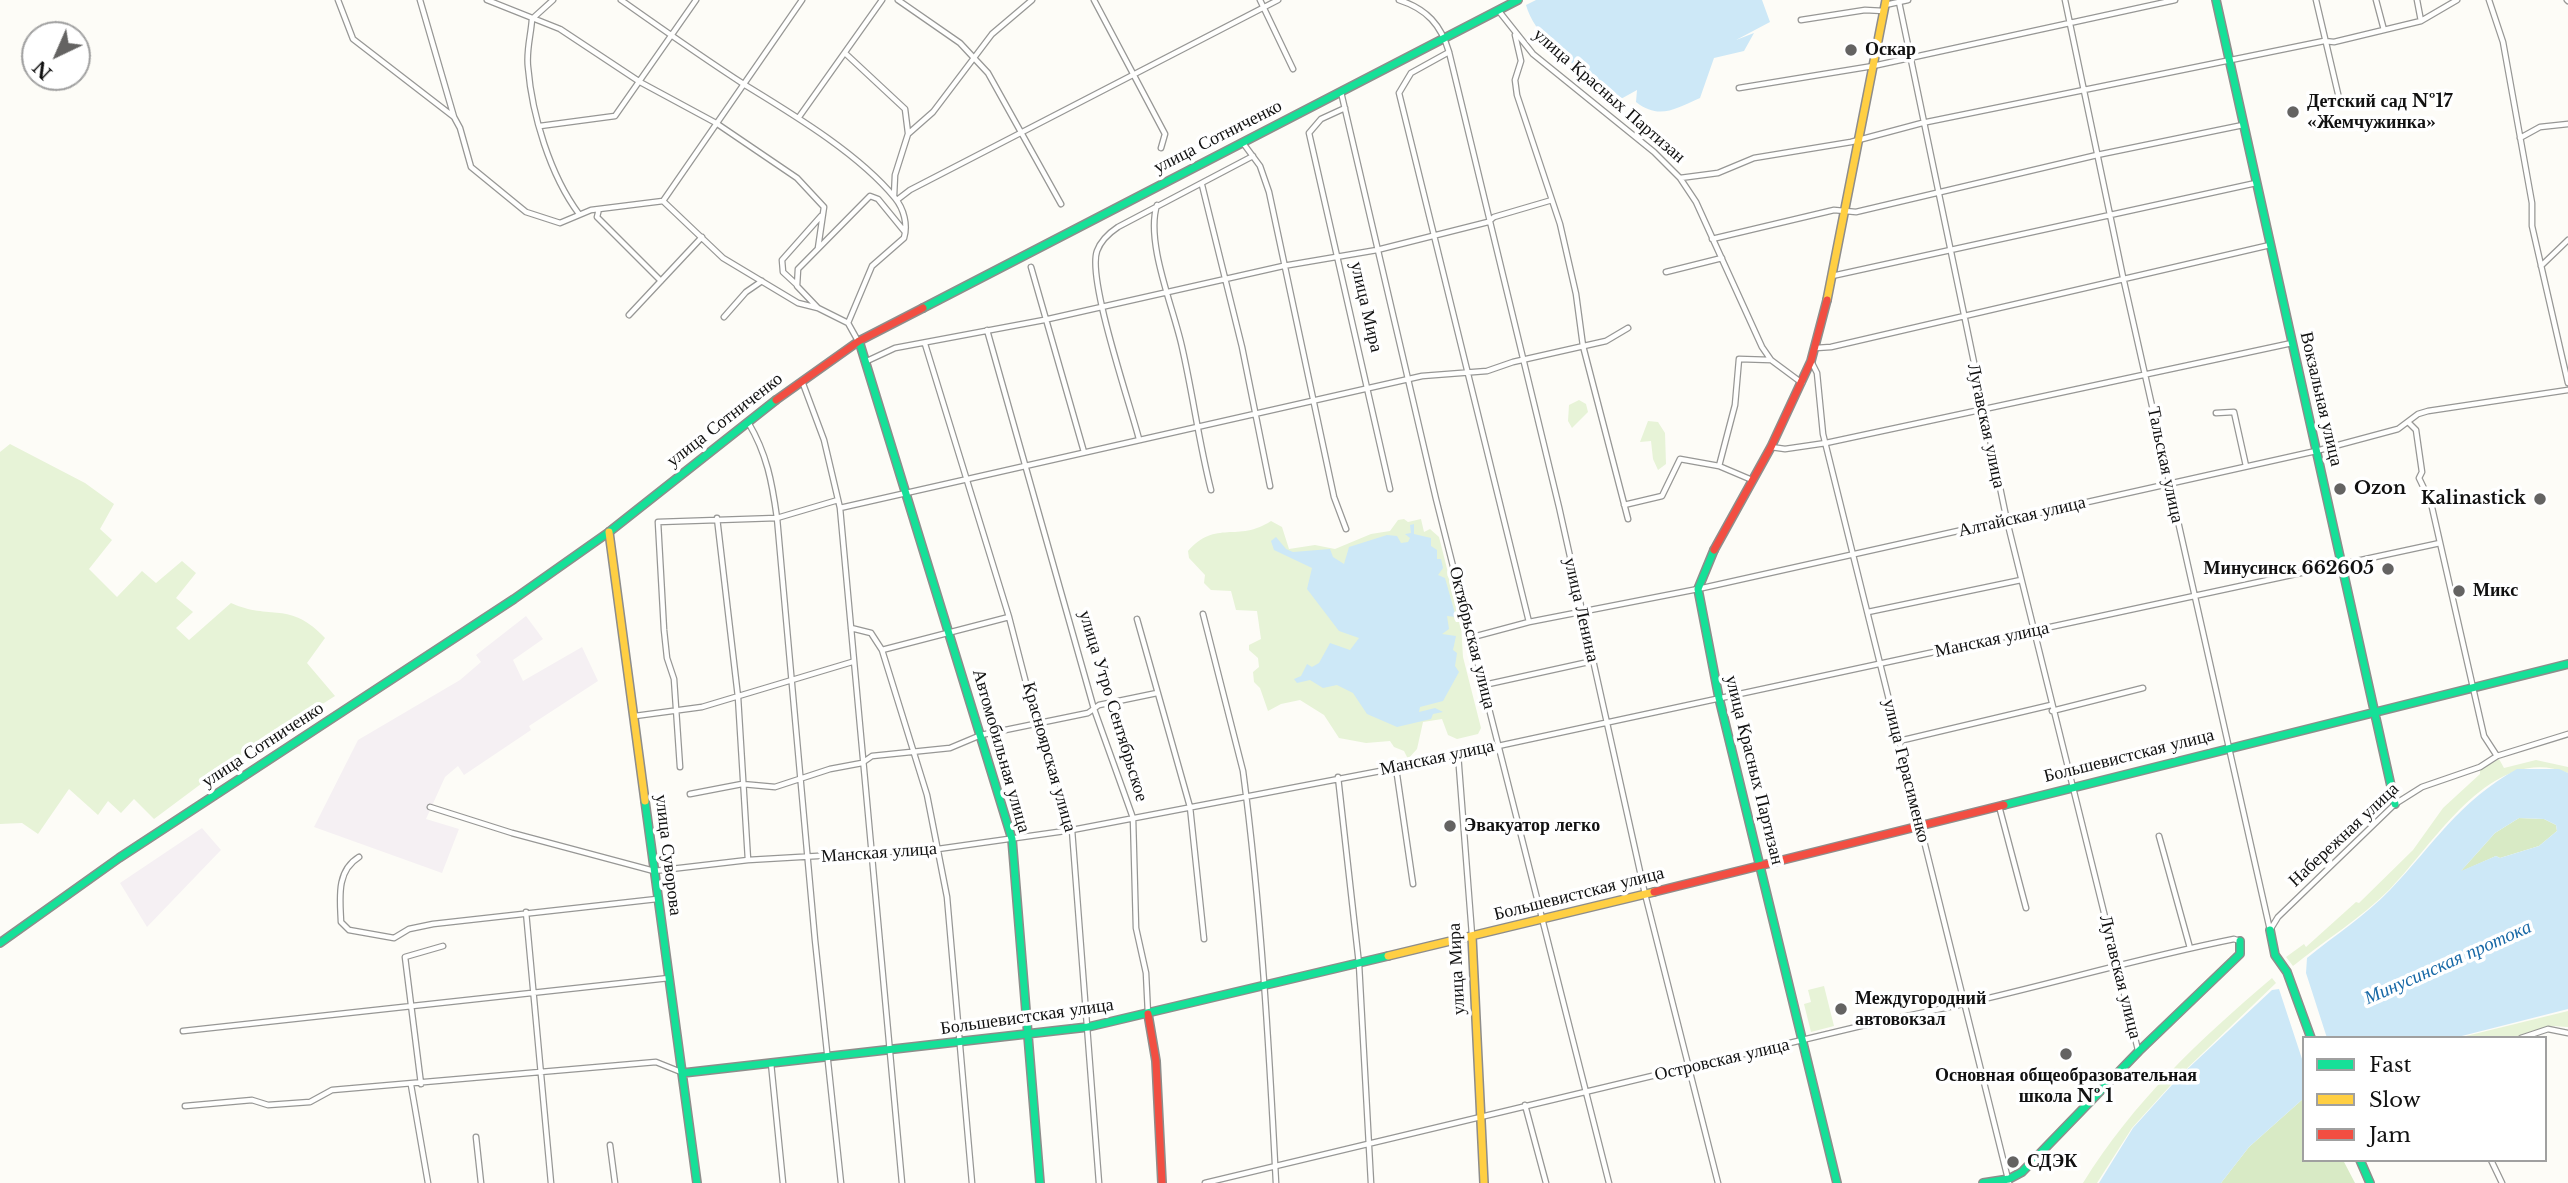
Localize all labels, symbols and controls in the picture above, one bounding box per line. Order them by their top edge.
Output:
north arrow [21,21,91,91]
street label: улица Красных Партизан [1529,24,1689,168]
place label: Оскар [1865,39,1916,61]
marker: Оскар [1843,42,1859,58]
text: N [28,56,57,85]
place label: Детский сад №17 «Жемчужинка» [2307,91,2453,134]
street label: улица Сотниченко [1150,95,1286,179]
marker: Детский сад №17 «Жемчужинка» [2285,104,2301,120]
street label: улица Мира [1345,260,1387,354]
street label: Вокзальная улица [2295,330,2347,468]
street label: Лугавская улица [1962,362,2010,490]
street label: улица Сотниченко [663,368,787,472]
street label: Тальская улица [2142,405,2188,525]
place label: Ozon [2354,478,2406,500]
marker: Ozon [2332,481,2348,497]
place label: Kalinastick [2421,488,2526,510]
marker: Kalinastick [2532,491,2548,507]
street label: Алтайская улица [1956,492,2088,542]
street label: улица Ленина [1558,556,1604,664]
place label: Минусинск 662605 [2204,558,2374,580]
marker: Минусинск 662605 [2380,561,2396,577]
street label: Октябрьская улица [1444,564,1500,712]
place label: Микс [2473,580,2518,602]
marker: Микс [2451,583,2467,599]
street label: улица Утро Сентябрьское [1074,608,1152,804]
street label: Манская улица [1933,617,2051,663]
street label: Автомобильная улица [967,667,1035,835]
street label: улица Красных Партизан [1720,673,1788,867]
street label: Красноярская улица [1017,680,1081,834]
street label: улица Герасименко [1878,697,1934,845]
street label: улица Сотниченко [198,698,328,792]
street label: Большевистская улица [2042,724,2216,788]
street label: Манская улица [1378,735,1496,781]
street label: Набережная улица [2284,778,2404,892]
street label: улица Суворова [650,793,686,917]
place label: Эвакуатор легко [1464,815,1600,837]
marker: Эвакуатор легко [1442,818,1458,834]
street label: Манская улица [820,838,938,868]
street label: Большевистская улица [1492,862,1666,926]
street label: Лугавская улица [2094,913,2146,1041]
water label: Минусинская протока [2361,916,2535,1010]
street label: улица Мира [1444,922,1470,1016]
place label: Междугородний автовокзал [1855,988,1986,1030]
street label: Большевистская улица [939,994,1115,1040]
marker: Междугородний автовокзал [1833,1001,1849,1017]
street label: Островская улица [1652,1034,1792,1086]
legend [2302,1036,2547,1162]
marker: Основная общеобразовательная школа № 1 [2058,1046,2074,1062]
text: Fast [2369,1052,2411,1078]
place label: Основная общеобразовательная школа № 1 [1935,1065,2197,1108]
text: Slow [2369,1087,2421,1113]
text: Jam [2369,1122,2411,1148]
place label: СДЭК [2027,1151,2077,1173]
marker: СДЭК [2005,1154,2021,1170]

